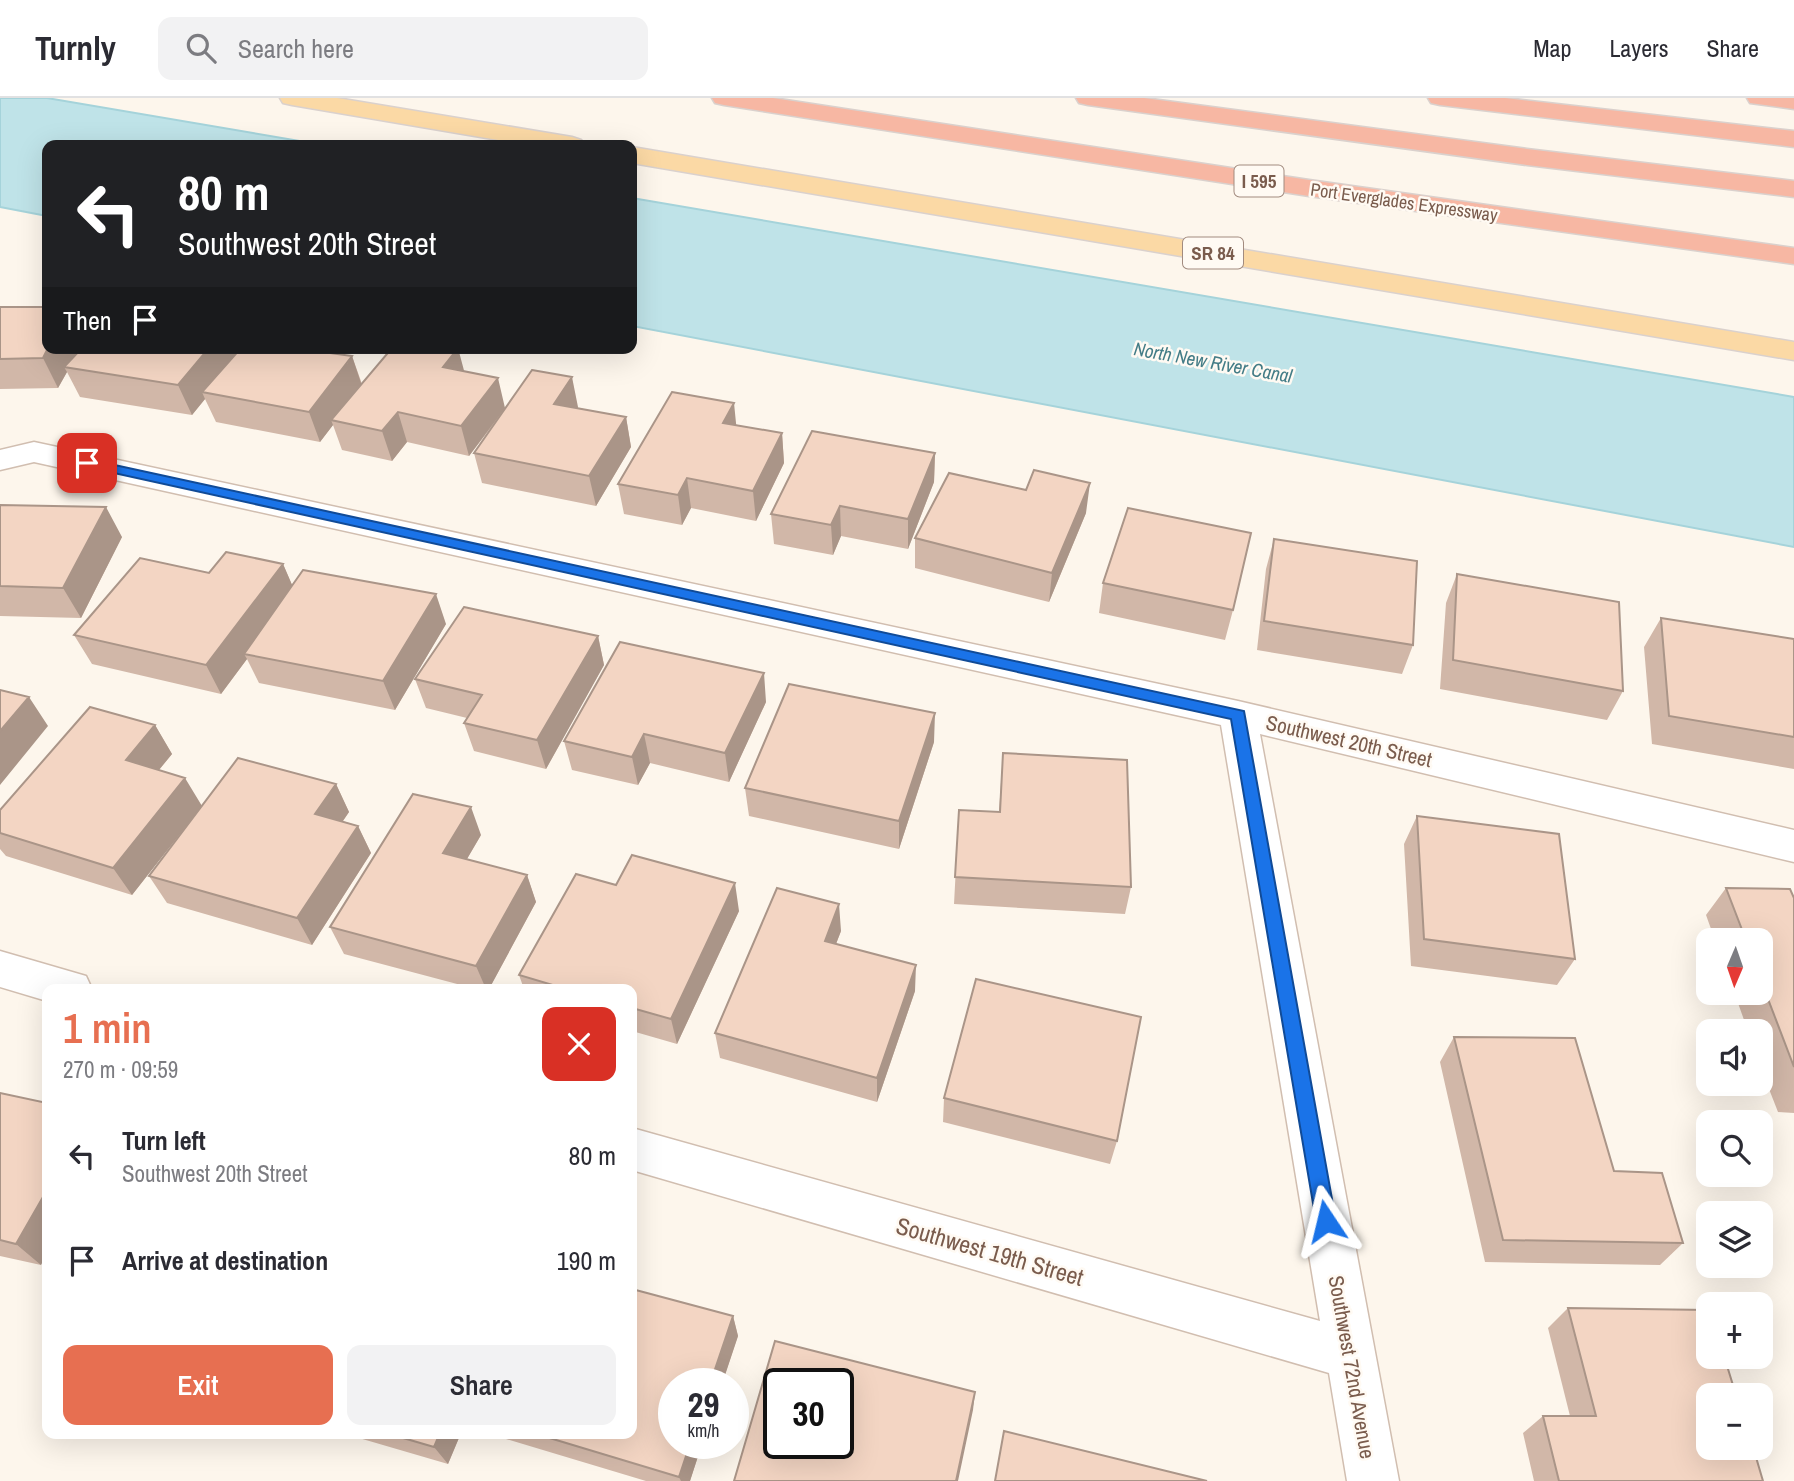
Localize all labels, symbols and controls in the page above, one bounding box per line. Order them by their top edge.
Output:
search box [158,17,648,80]
text: Turnly [35,26,116,70]
icon: search [182,29,220,67]
text: Search here [238,31,354,66]
text: Map [1533,32,1571,64]
text: Layers [1609,32,1668,64]
text: Share [1706,32,1759,64]
text: 80 m [178,159,270,225]
road number: I 595 [1234,166,1284,197]
icon: left [63,168,154,259]
street label: Port Everglades Expressway [1309,176,1500,228]
text: Southwest 20th Street [178,222,436,265]
road number: SR 84 [1183,238,1243,268]
icon: arrive [126,301,164,339]
text: Then [63,303,112,338]
water label: North New River Canal [1132,335,1295,389]
pin [57,433,117,493]
icon: arrive [68,444,106,482]
street label: Southwest 20th Street [1263,708,1435,774]
north arrow [1696,928,1773,1004]
map controls [1696,928,1773,1460]
text: 1 min [63,1000,152,1056]
button: close [542,1007,616,1081]
button: sound [1696,1019,1773,1096]
text: 270 m · 09:59 [63,1054,178,1085]
button: search [1696,1110,1773,1187]
text: Turn left [122,1123,206,1158]
icon: left [63,1137,101,1175]
text: 80 m [569,1138,616,1173]
text: Southwest 20th Street [122,1158,308,1189]
position arrow [1289,1184,1363,1258]
button: layers [1696,1201,1773,1278]
street label: Southwest 19th Street [893,1209,1088,1293]
icon: arrive [63,1242,101,1280]
text: Arrive at destination [122,1243,328,1278]
text: 190 m [557,1243,616,1278]
street label: Southwest 72nd Avenue [1322,1273,1382,1461]
button: + [1696,1292,1773,1369]
button: Exit [63,1345,333,1425]
button: Share [347,1345,616,1425]
speed limit sign: 30 [763,1368,854,1459]
text: 29 [688,1381,719,1428]
button: − [1696,1383,1773,1460]
text: km/h [688,1418,720,1443]

